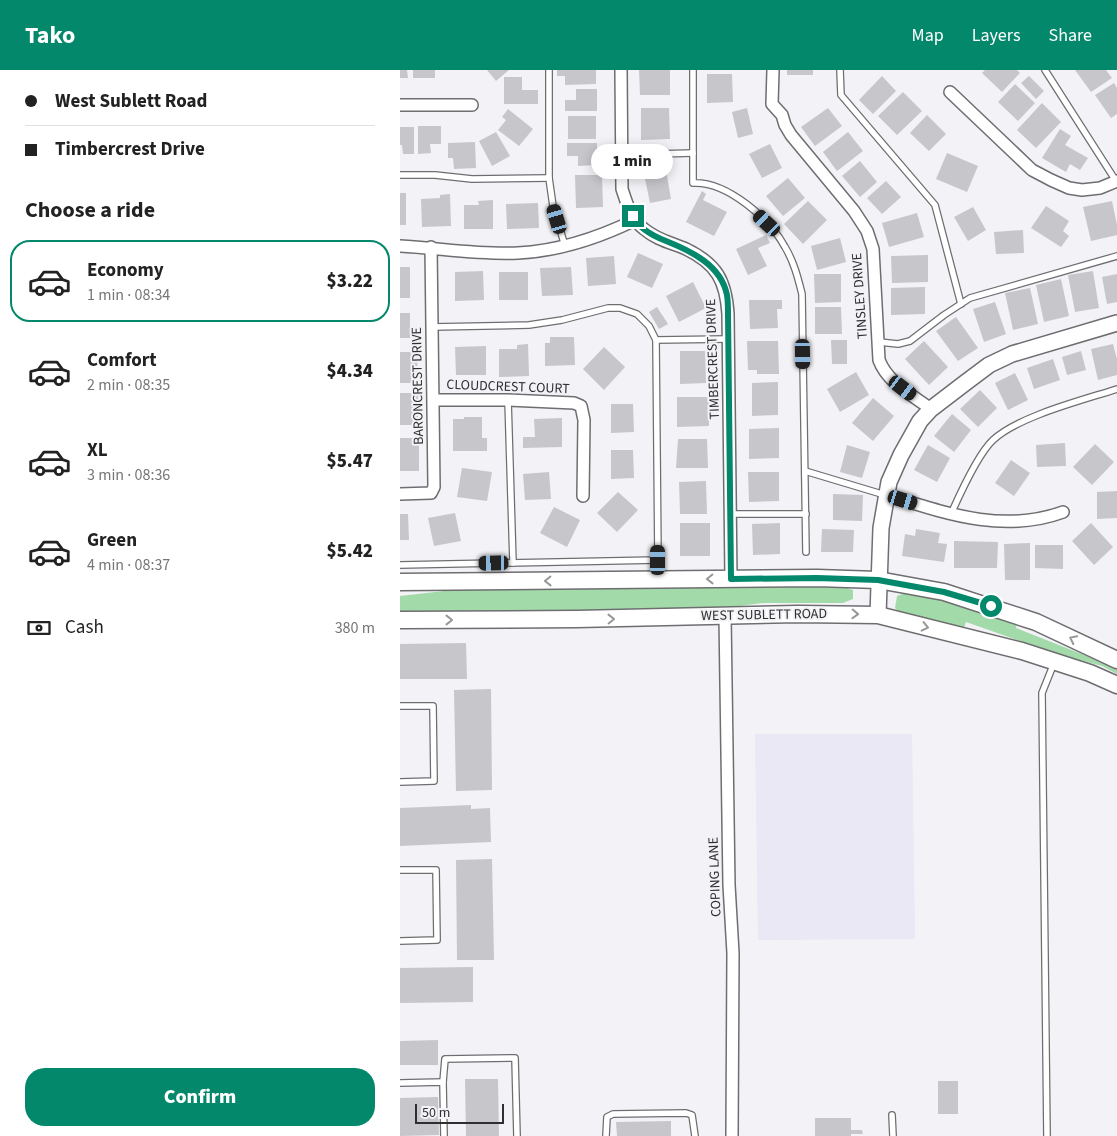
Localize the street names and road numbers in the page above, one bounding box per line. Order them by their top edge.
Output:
street label: TINSLEY DRIVE [847,252,873,340]
street label: TIMBERCREST DRIVE [701,298,725,420]
street label: BARONCREST DRIVE [407,327,429,445]
street label: CLOUDCREST COURT [446,375,571,399]
street label: WEST SUBLETT ROAD [701,604,827,626]
street label: COPING LANE [704,837,726,917]

